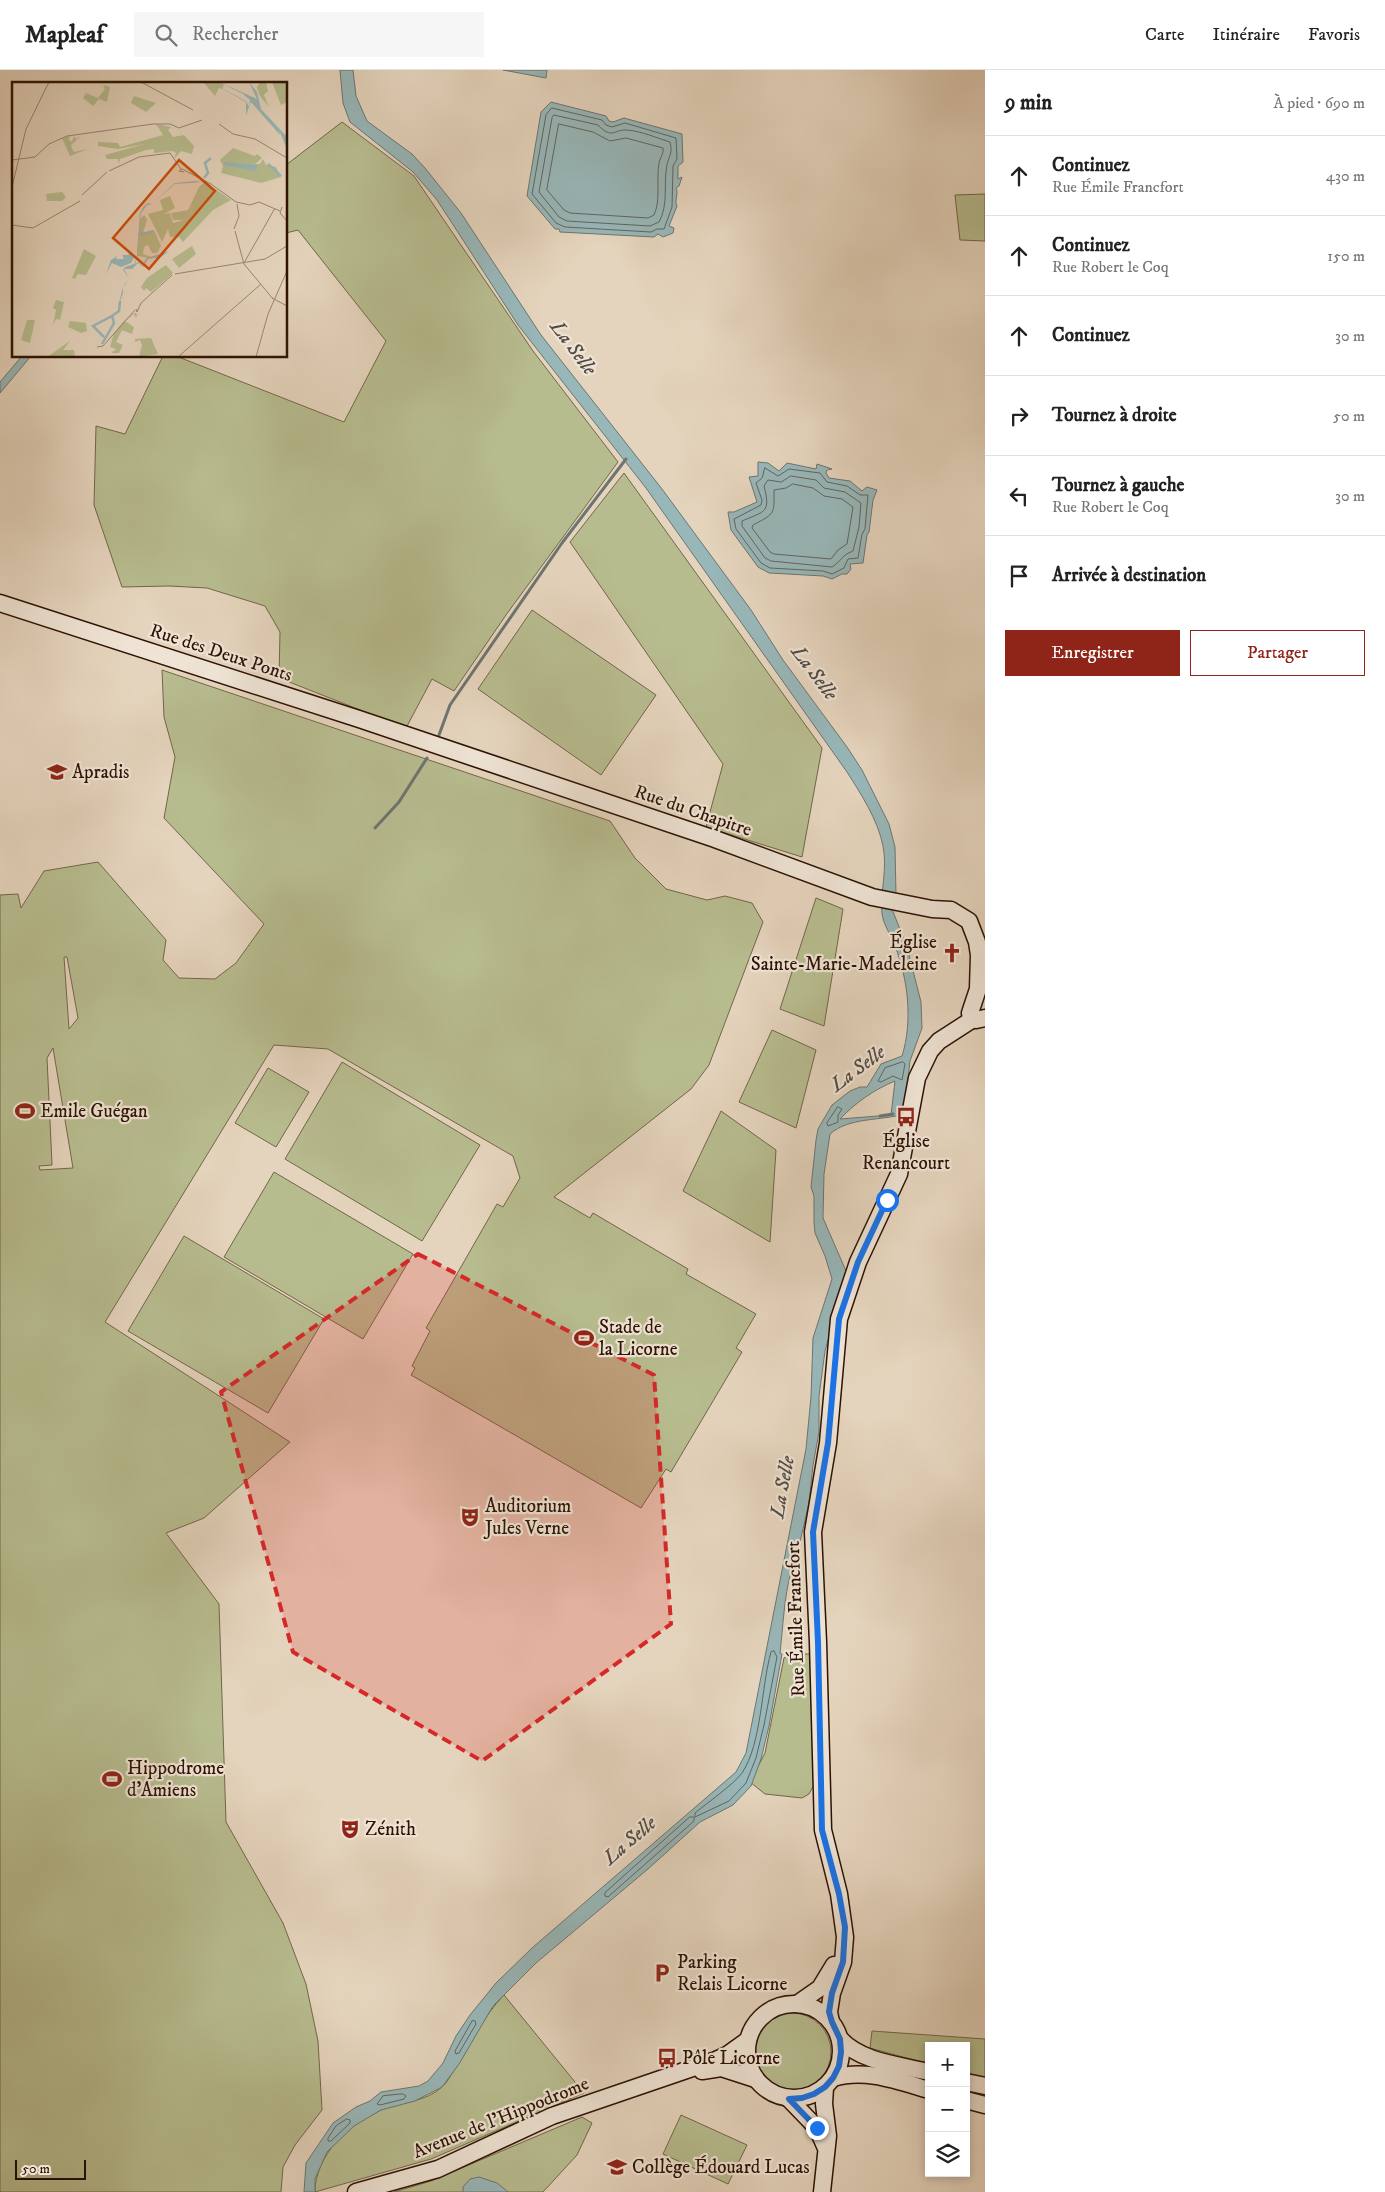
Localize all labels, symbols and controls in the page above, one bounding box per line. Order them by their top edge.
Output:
search box [134,12,484,57]
text: Mapleaf [25,20,104,50]
icon: search [152,21,180,49]
text: Rechercher [192,23,278,46]
text: Carte [1145,24,1185,46]
text: Itinéraire [1213,24,1280,46]
text: Favoris [1308,24,1360,46]
inset map [12,82,288,358]
text: 9 min [1005,90,1052,116]
text: À pied · 690 m [1274,93,1365,113]
text: Continuez [1052,154,1130,177]
icon: ahead [1005,162,1033,190]
text: 430 m [1326,166,1365,186]
text: Rue Émile Francfort [1052,177,1184,197]
text: Continuez [1052,234,1130,257]
icon: ahead [1005,242,1033,270]
text: 150 m [1327,246,1365,266]
text: Rue Robert le Coq [1052,257,1169,277]
water label: La Selle [544,315,602,381]
icon: ahead [1005,322,1033,350]
text: Continuez [1052,324,1130,347]
text: 30 m [1335,326,1365,346]
icon: right [1005,402,1033,430]
text: Tournez à droite [1052,404,1177,427]
text: 50 m [1333,406,1365,426]
text: Tournez à gauche [1052,474,1184,497]
icon: left [1005,482,1033,510]
text: 30 m [1335,486,1365,506]
text: Rue Robert le Coq [1052,497,1169,517]
icon: arrive [1005,562,1033,590]
text: Arrivée à destination [1052,564,1206,587]
street label: Rue des Deux Ponts [147,619,295,687]
button: Enregistrer [1005,630,1180,676]
button: Partager [1190,630,1365,676]
water label: La Selle [785,640,843,706]
school or university icon: Apradis [46,761,68,783]
place label: Apradis [72,761,129,784]
street label: Rue du Chapitre [631,780,755,842]
place label: Église Sainte-Marie-Madeleine [751,930,937,976]
church icon: Église Sainte-Marie-Madeleine [941,942,963,964]
water label: La Selle [825,1040,891,1098]
sports icon: Emile Guégan [14,1100,36,1122]
place label: Emile Guégan [40,1100,148,1123]
bus stop icon: Église Renancourt [895,1106,917,1128]
place label: Église Renancourt [862,1129,950,1175]
route start [876,1189,899,1212]
place label: Stade de la Licorne [599,1316,678,1361]
sports icon: Stade de la Licorne [573,1327,595,1349]
water label: La Selle [765,1453,801,1521]
place label: Auditorium Jules Verne [483,1495,571,1540]
theatre icon: Auditorium Jules Verne [459,1506,481,1528]
street label: Rue Émile Francfort [781,1541,810,1697]
place label: Hippodrome d'Amiens [127,1757,224,1802]
sports icon: Hippodrome d'Amiens [101,1768,123,1790]
water label: La Selle [598,1810,663,1872]
theatre icon: Zénith [339,1818,361,1840]
place label: Zénith [365,1818,416,1841]
place label: Parking Relais Licorne [677,1951,787,1996]
parking icon: Parking Relais Licorne [651,1962,673,1984]
map controls [925,2042,970,2177]
button: + [925,2042,970,2087]
bus stop icon: Pôle Licorne [656,2047,678,2069]
place label: Pôle Licorne [682,2047,780,2070]
street label: Avenue de l'Hippodrome [410,2072,593,2164]
button: − [925,2087,970,2132]
route end [806,2117,829,2140]
button: layers [925,2132,970,2177]
place label: Collège Édouard Lucas [632,2155,810,2179]
school or university icon: Collège Édouard Lucas [606,2156,628,2178]
scale bar [15,2157,86,2180]
text: 50 m [22,2160,50,2178]

